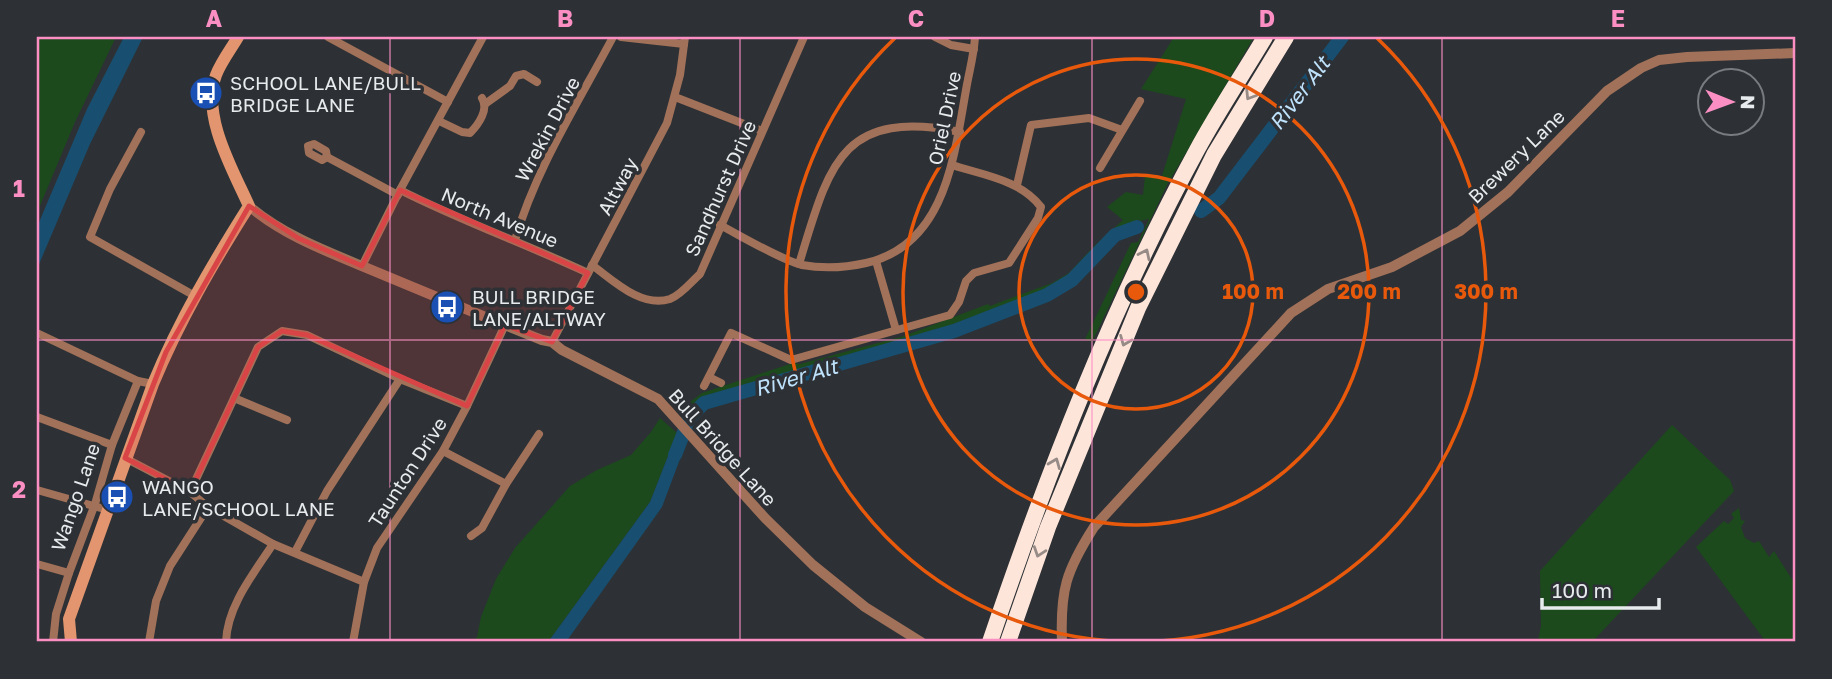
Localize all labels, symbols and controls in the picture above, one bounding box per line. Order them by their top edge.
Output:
text: A [206,4,223,32]
text: B [557,4,573,32]
text: C [908,4,924,32]
text: D [1259,4,1275,32]
text: E [1611,4,1625,32]
water label: River Alt [1263,49,1337,135]
north arrow [1696,66,1766,136]
street label: Oriel Drive [923,69,965,167]
place label: SCHOOL LANE/BULL BRIDGE LANE [230,71,421,116]
street label: Wrekin Drive [510,73,584,185]
bus stop icon: SCHOOL LANE/BULL BRIDGE LANE [187,74,225,112]
one-way arrow [1246,87,1259,100]
text: N [1737,95,1760,110]
street label: Brewery Lane [1463,104,1569,208]
street label: Sandhurst Drive [680,116,760,260]
street label: Altway [592,153,642,219]
text: 1 [13,174,25,202]
street label: North Avenue [438,182,562,252]
one-way arrow [1137,249,1151,261]
text: 100 m [1222,278,1284,304]
text: 200 m [1337,278,1401,304]
text: 300 m [1454,278,1518,304]
centre of rings [1124,280,1148,304]
place label: BULL BRIDGE LANE/ALTWAY [472,285,606,330]
bus stop icon: BULL BRIDGE LANE/ALTWAY [428,288,466,326]
one-way arrow [1119,334,1133,346]
water label: River Alt [751,352,843,401]
street label: Bull Bridge Lane [664,384,782,510]
street label: Taunton Drive [363,413,451,531]
street label: Wango Lane [46,440,104,554]
one-way arrow [1047,458,1061,470]
text: 2 [12,475,26,503]
place label: WANGO LANE/SCHOOL LANE [142,475,335,520]
bus stop icon: WANGO LANE/SCHOOL LANE [98,478,136,516]
one-way arrow [1033,545,1047,557]
scale bar [1542,567,1659,611]
text: 100 m [1552,577,1612,603]

